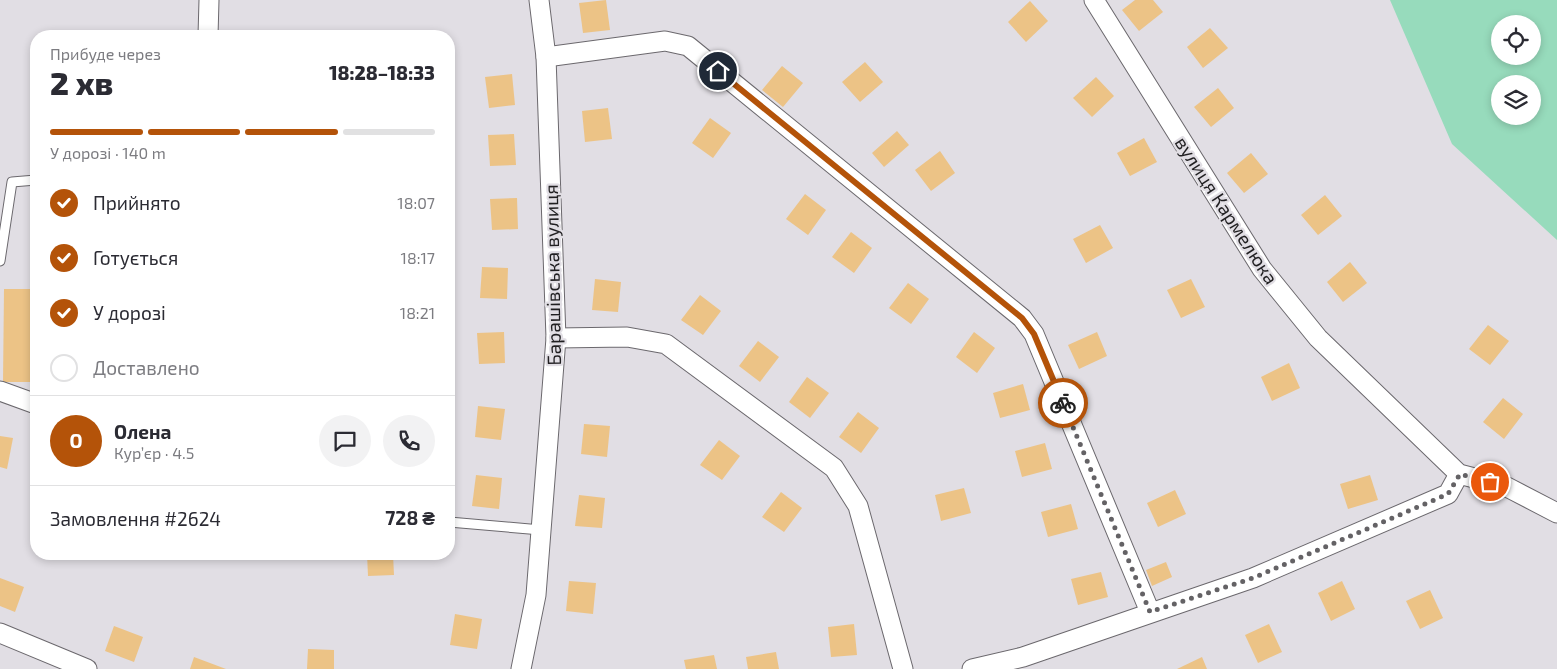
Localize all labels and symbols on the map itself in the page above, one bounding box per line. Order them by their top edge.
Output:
pin [697,50,739,92]
street label: вулиця Кармелюка [1170,132,1283,289]
street label: Барашівська вулиця [539,184,566,366]
courier [1038,378,1088,428]
pin [1469,461,1511,503]

